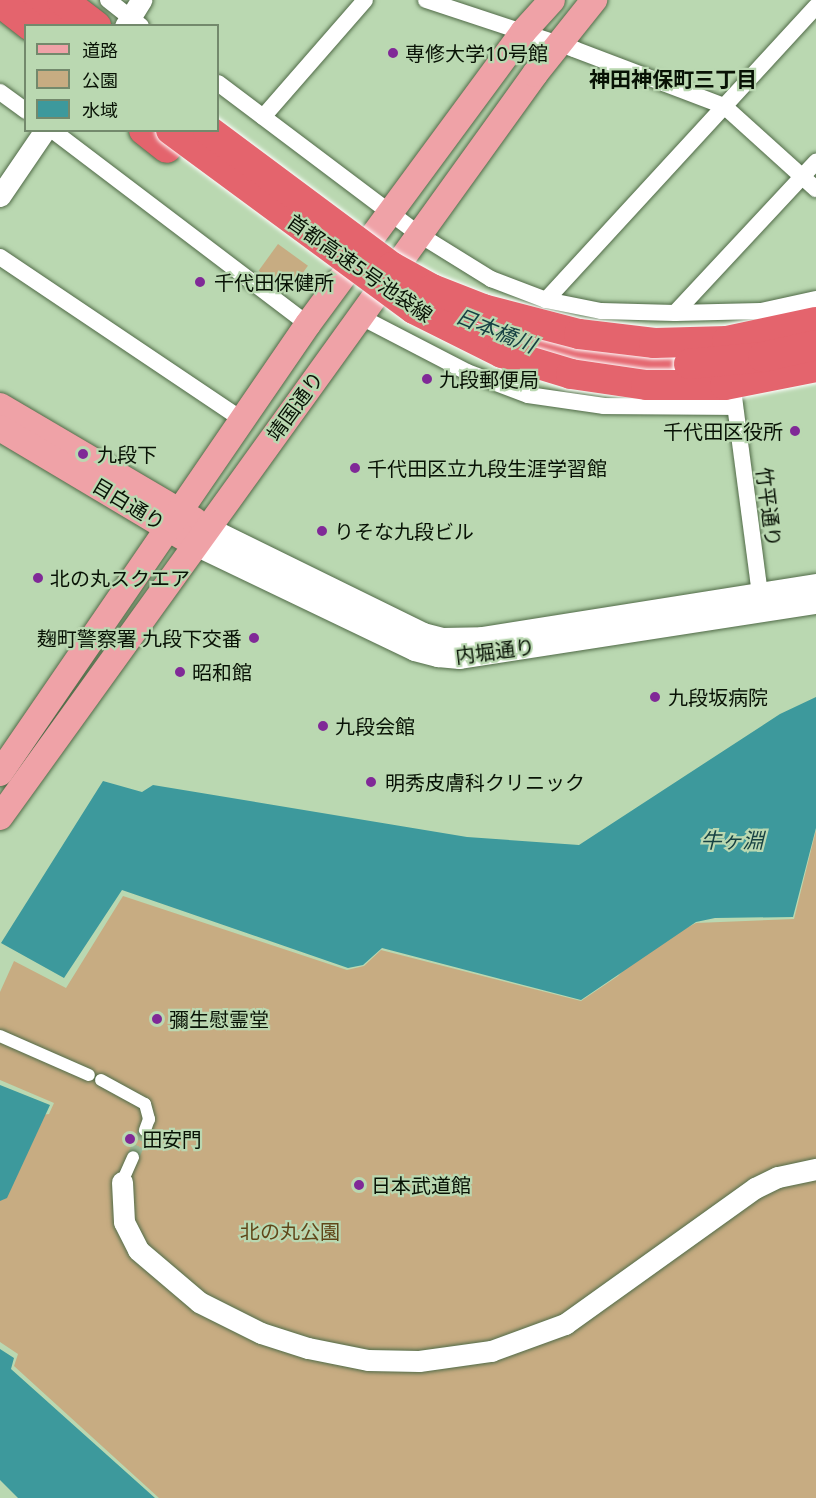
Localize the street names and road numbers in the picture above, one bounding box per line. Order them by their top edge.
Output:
street label: 首都高速5号池袋線 [283,209,437,327]
street label: 靖国通り [262,367,328,445]
street label: 竹平通り [752,466,786,548]
street label: 目白通り [89,473,169,535]
street label: 内堀通り [454,634,536,668]

